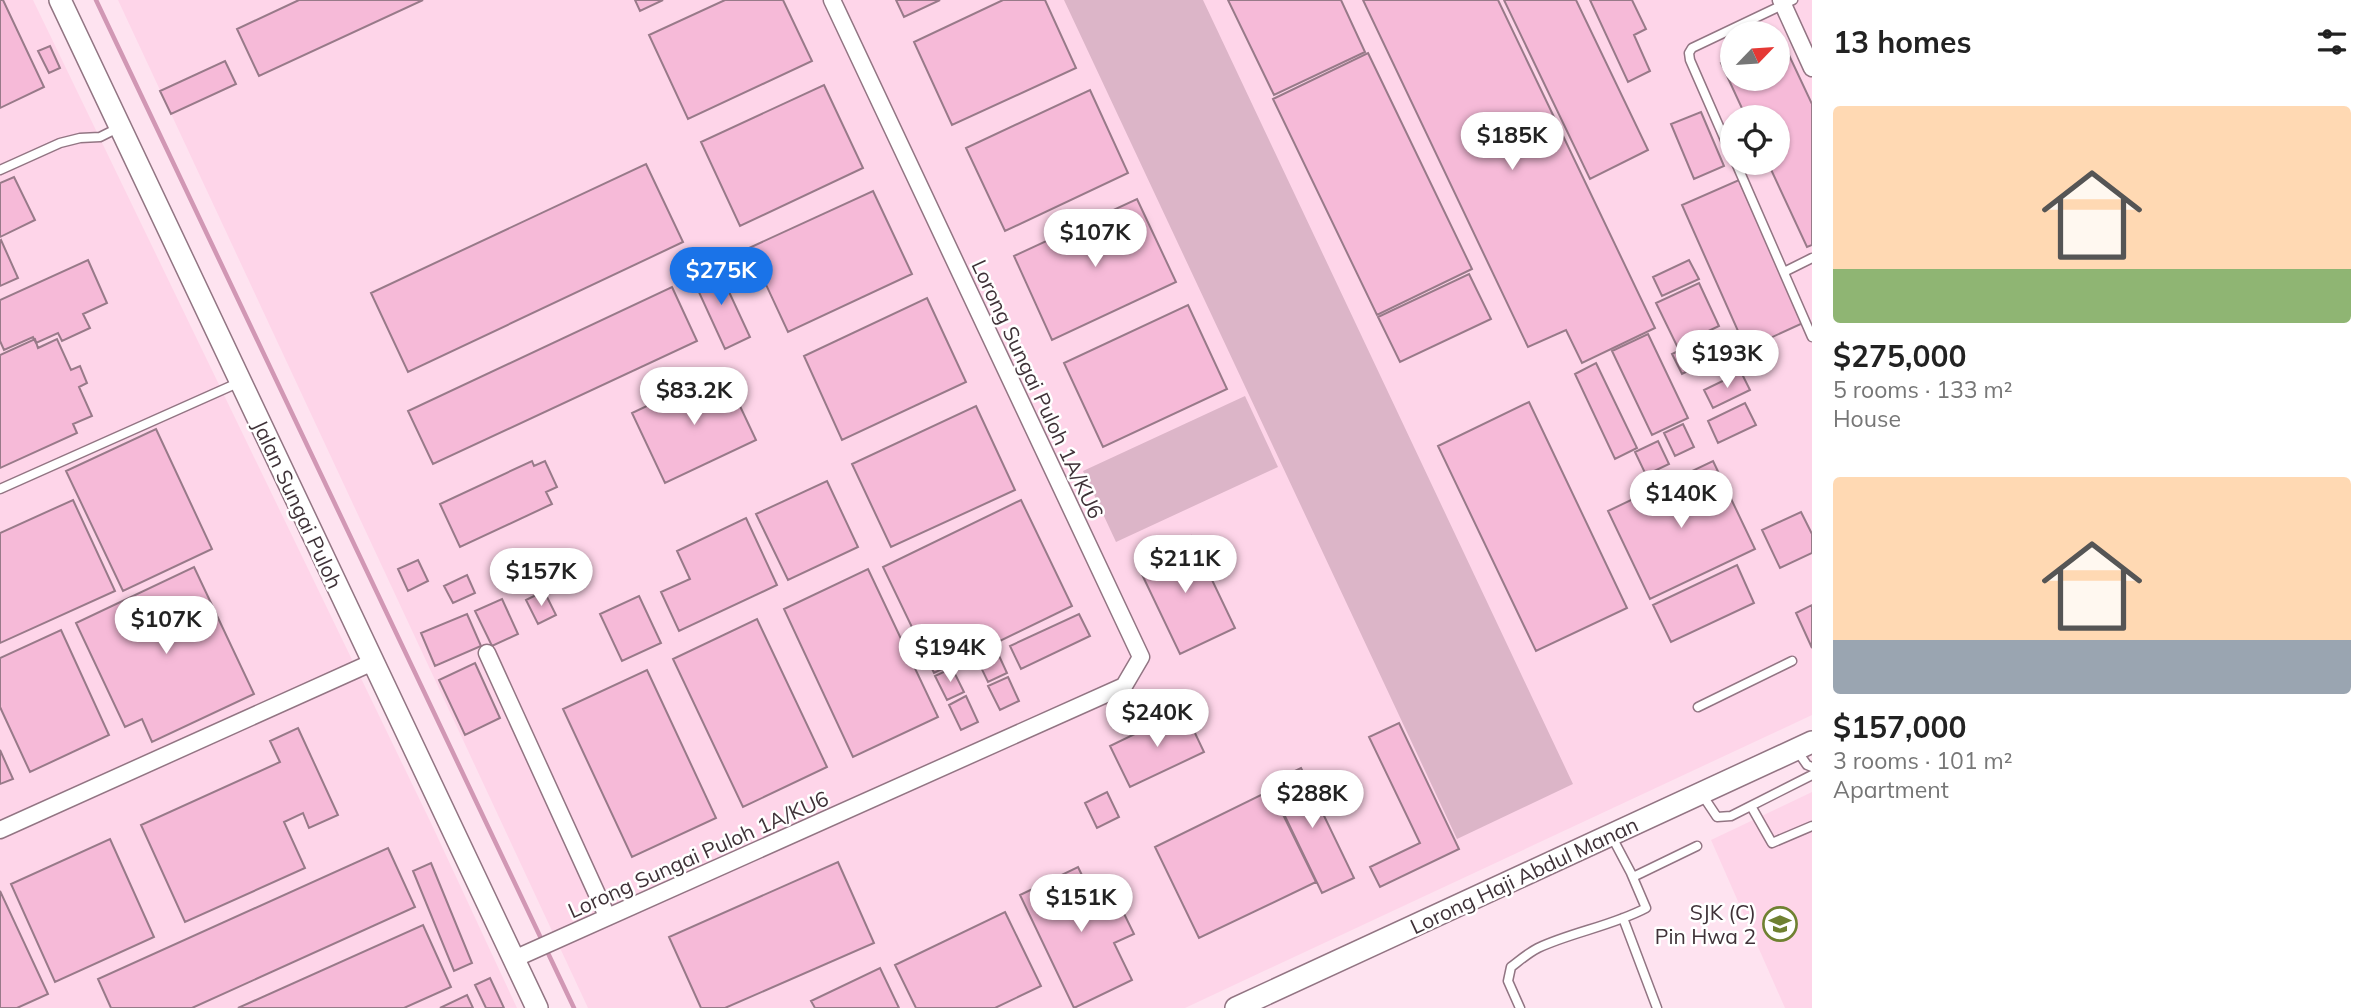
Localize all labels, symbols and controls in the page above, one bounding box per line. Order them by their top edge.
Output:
north arrow [1720,21,1790,91]
map controls [1720,21,1790,175]
text: 13 homes [1833,23,1972,61]
icon: filters [2313,23,2351,61]
button: locate [1720,105,1790,175]
pin: $185K [1463,113,1561,172]
text: $185K [1477,120,1547,149]
icon: home [2029,152,2155,278]
pin: $107K [1046,210,1144,269]
text: $107K [1060,217,1130,246]
pin: $275K [672,247,770,307]
text: $275K [686,255,756,284]
street label: Lorong Sungai Puloh 1A/KU6 [966,255,1110,523]
pin: $193K [1678,330,1776,390]
text: $275,000 [1833,337,1966,375]
text: $193K [1692,338,1762,367]
pin: $83.2K [637,368,751,427]
text: $83.2K [656,375,732,404]
text: 5 rooms · 133 m² [1833,375,2013,404]
text: House [1833,404,1901,433]
street label: Jalan Sungai Puloh [248,416,348,592]
pin: $140K [1632,470,1730,530]
text: $140K [1646,478,1716,507]
icon: home [2029,523,2155,649]
pin: $211K [1136,536,1234,595]
text: $211K [1150,543,1220,572]
pin: $157K [492,548,590,608]
text: $157K [506,556,576,585]
pin: $107K [117,596,215,656]
text: $107K [131,604,201,633]
pin: $194K [901,624,999,684]
text: $194K [915,632,985,661]
pin: $240K [1108,690,1206,749]
text: $240K [1122,697,1192,726]
text: $157,000 [1833,708,1966,746]
text: 3 rooms · 101 m² [1833,746,2013,775]
pin: $288K [1263,770,1361,830]
text: Apartment [1833,775,1949,804]
text: $288K [1277,778,1347,807]
street label: Lorong Sungai Puloh 1A/KU6 [564,785,832,923]
street label: Lorong Haji Abdul Manan [1406,811,1642,939]
pin: $151K [1032,874,1130,934]
text: $151K [1046,882,1116,911]
place label: SJK (C) Pin Hwa 2 [1655,899,1756,949]
school or university icon: SJK (C) Pin Hwa 2 [1761,905,1799,943]

